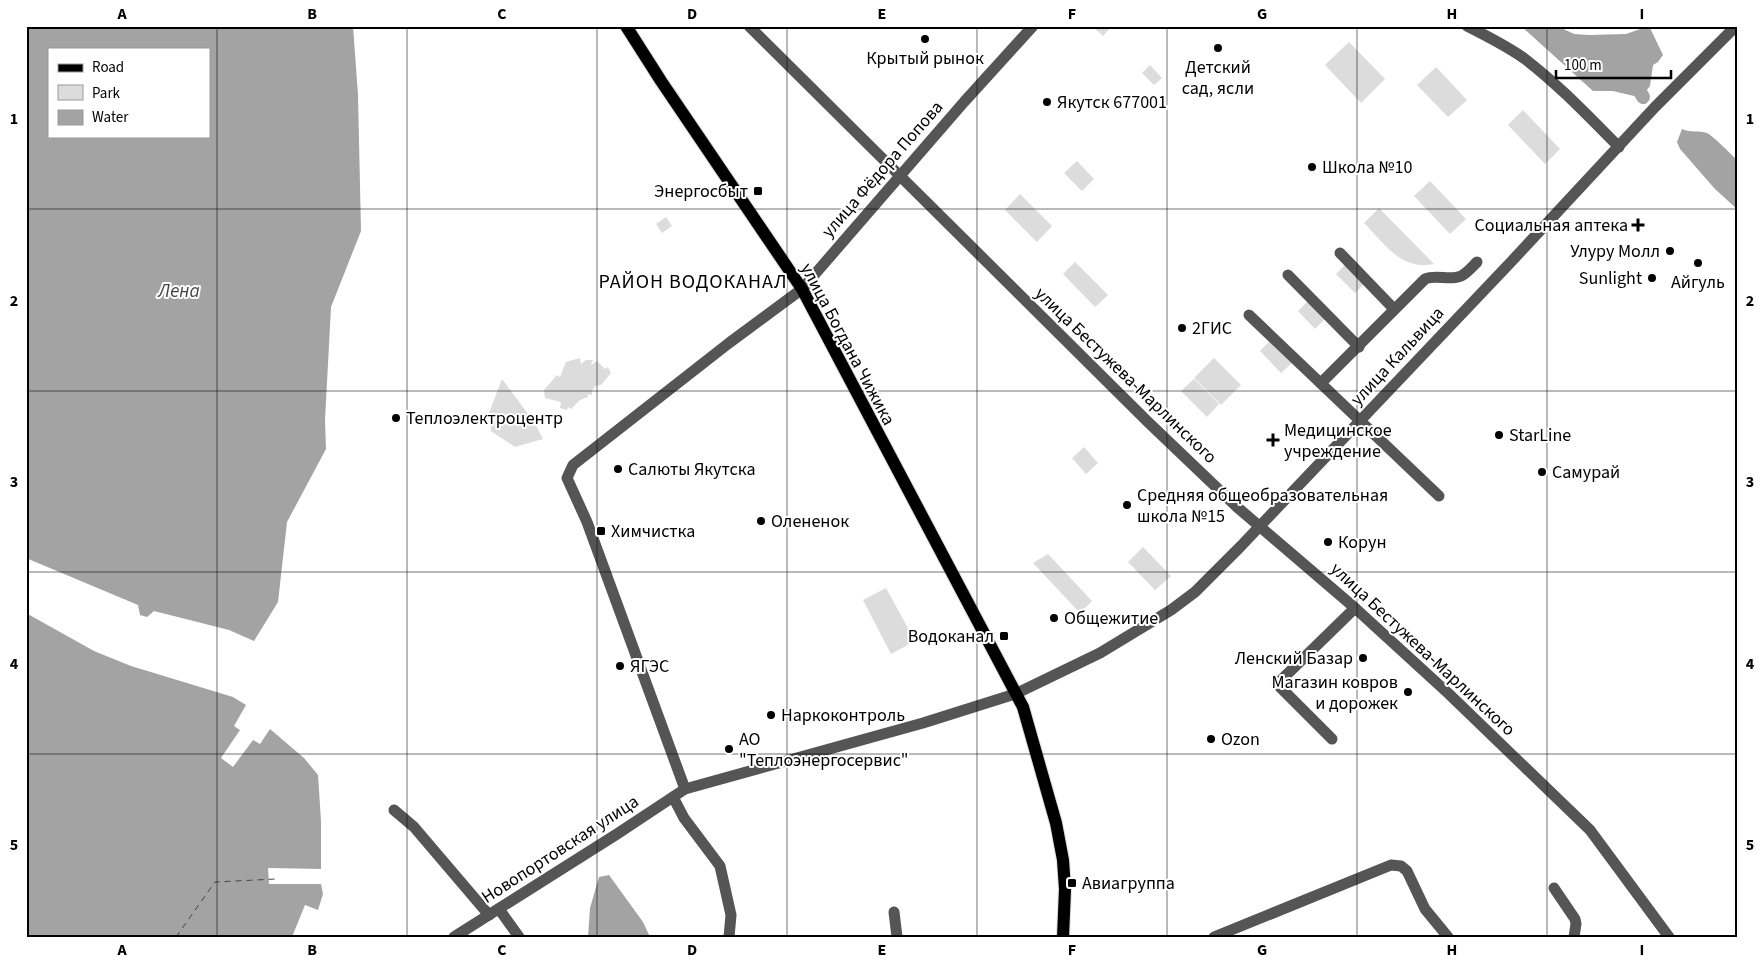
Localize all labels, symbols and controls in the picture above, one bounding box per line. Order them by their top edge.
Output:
text: A [116,3,127,25]
text: B [307,3,317,25]
text: C [497,3,507,25]
text: D [687,3,697,25]
text: E [878,3,886,25]
text: F [1068,3,1076,25]
text: G [1257,3,1267,25]
text: H [1447,3,1457,25]
text: I [1640,3,1644,25]
marker: Крытый рынок [919,33,931,45]
marker: Детский сад, ясли [1212,42,1224,54]
place label: Крытый рынок [866,46,984,71]
legend [48,48,210,138]
scale bar [1556,48,1672,80]
place label: Детский сад, ясли [1182,55,1254,101]
text: 100 m [1564,55,1602,76]
text: Road [92,57,124,78]
text: Park [92,83,121,104]
place label: Якутск 677001 [1057,90,1167,115]
street label: улица Фёдора Попова [816,95,949,243]
marker: Якутск 677001 [1041,96,1053,108]
text: Water [92,107,129,128]
text: 1 [10,108,18,130]
text: 1 [1746,108,1754,130]
place label: Школа №10 [1322,155,1412,180]
marker: Школа №10 [1306,161,1318,173]
place label: Энергосбыт [654,179,748,204]
marker: Энергосбыт [752,185,764,197]
place label: Социальная аптека [1474,213,1628,238]
marker: Социальная аптека [1632,219,1644,231]
place label: Улуру Молл [1570,239,1660,264]
marker: Улуру Молл [1664,245,1676,257]
marker: Айгуль [1692,257,1704,269]
street label: улица Богдана Чижика [794,259,901,430]
place label: Sunlight [1579,266,1642,291]
district label: РАЙОН ВОДОКАНАЛ [598,268,788,296]
place label: Айгуль [1671,270,1725,295]
marker: Sunlight [1646,272,1658,284]
water label: Лена [157,278,200,305]
street label: улица Бестужева-Марлинского [1029,281,1222,469]
text: 2 [10,290,18,312]
text: 2 [1746,290,1754,312]
street label: улица Кальвица [1345,301,1450,411]
place label: 2ГИС [1192,316,1232,341]
marker: 2ГИС [1176,322,1188,334]
place label: Теплоэлектроцентр [406,406,563,431]
marker: Теплоэлектроцентр [390,412,402,424]
place label: Медицинское учреждение [1284,418,1392,464]
place label: StarLine [1509,423,1571,448]
marker: StarLine [1493,429,1505,441]
marker: Медицинское учреждение [1266,433,1280,447]
place label: Салюты Якутска [628,457,755,482]
place label: Самурай [1552,460,1620,485]
marker: Салюты Якутска [612,463,624,475]
marker: Самурай [1536,466,1548,478]
text: 3 [10,471,18,493]
text: 3 [1746,471,1754,493]
place label: Средняя общеобразовательная школа №15 [1137,483,1388,529]
marker: Средняя общеобразовательная школа №15 [1121,499,1133,511]
place label: Олененок [771,509,849,534]
marker: Олененок [755,515,767,527]
place label: Химчистка [611,519,695,544]
marker: Химчистка [595,525,607,537]
place label: Корун [1338,530,1387,555]
marker: Корун [1322,536,1334,548]
street label: улица Бестужева-Марлинского [1325,557,1521,742]
place label: Общежитие [1064,606,1158,631]
marker: Общежитие [1048,612,1060,624]
place label: Водоканал [908,624,994,649]
marker: Водоканал [998,630,1010,642]
place label: Ленский Базар [1235,646,1353,671]
marker: Ленский Базар [1357,652,1369,664]
text: 4 [10,653,19,675]
text: 4 [1746,653,1755,675]
place label: ЯГЭС [630,654,669,679]
marker: ЯГЭС [614,660,626,672]
place label: Магазин ковров и дорожек [1271,670,1398,716]
marker: Магазин ковров и дорожек [1402,686,1414,698]
place label: Наркоконтроль [781,703,905,728]
marker: Наркоконтроль [765,709,777,721]
place label: АО "Теплоэнергосервис" [739,727,909,773]
place label: Ozon [1221,727,1260,752]
marker: Ozon [1205,733,1217,745]
marker: АО "Теплоэнергосервис" [723,743,735,755]
street label: Новопортовская улица [477,789,644,910]
text: 5 [10,834,18,856]
text: 5 [1746,834,1754,856]
place label: Авиагруппа [1082,871,1175,896]
marker: Авиагруппа [1066,877,1078,889]
text: A [116,939,127,961]
text: B [307,939,317,961]
text: C [497,939,507,961]
text: D [687,939,697,961]
text: E [878,939,886,961]
text: F [1068,939,1076,961]
text: G [1257,939,1267,961]
text: H [1447,939,1457,961]
text: I [1640,939,1644,961]

